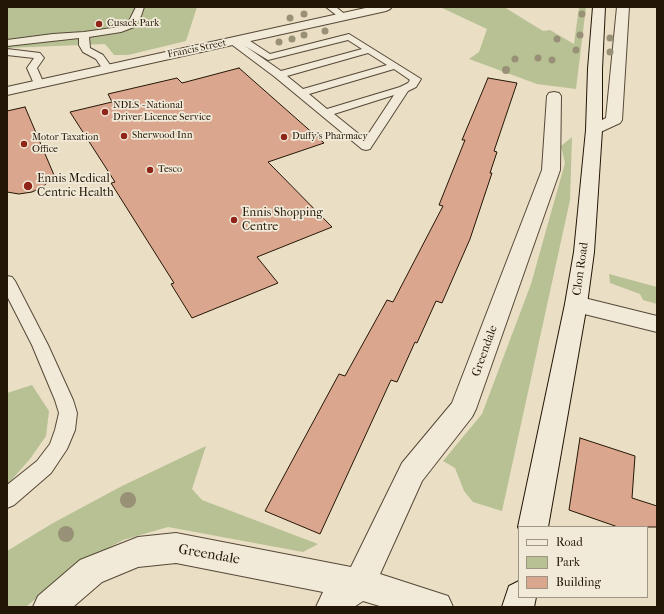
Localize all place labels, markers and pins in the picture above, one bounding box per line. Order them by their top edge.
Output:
place label: Cusack Park [107,18,159,30]
marker: Cusack Park [94,19,104,29]
place label: NDLS - National Driver Licence Service [113,100,211,124]
marker: NDLS - National Driver Licence Service [100,107,110,117]
place label: Sherwood Inn [132,130,192,142]
marker: Sherwood Inn [119,131,129,141]
place label: Duffy's Pharmacy [292,131,368,143]
place label: Motor Taxation Office [32,132,99,156]
marker: Duffy's Pharmacy [279,132,289,142]
marker: Motor Taxation Office [19,139,29,149]
place label: Tesco [158,164,182,176]
marker: Tesco [145,165,155,175]
place label: Ennis Medical Centric Health [37,172,114,200]
marker: Ennis Medical Centric Health [22,180,34,192]
place label: Ennis Shopping Centre [242,206,323,234]
marker: Ennis Shopping Centre [229,215,239,225]

